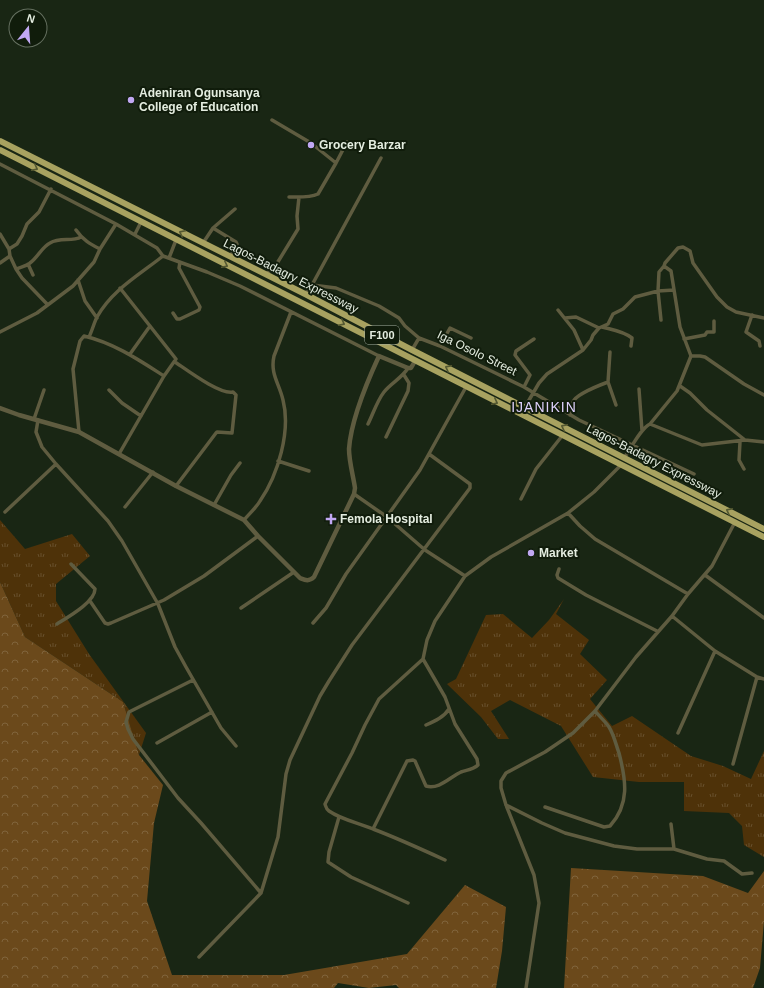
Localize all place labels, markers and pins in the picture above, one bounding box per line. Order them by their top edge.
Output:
place label: Adeniran Ogunsanya College of Education [139,86,260,114]
marker: Adeniran Ogunsanya College of Education [126,95,136,105]
place label: Grocery Barzar [319,138,406,152]
marker: Grocery Barzar [306,140,316,150]
place label: Femola Hospital [340,512,433,526]
marker: Femola Hospital [325,513,337,525]
place label: Market [539,546,578,560]
marker: Market [526,548,536,558]

